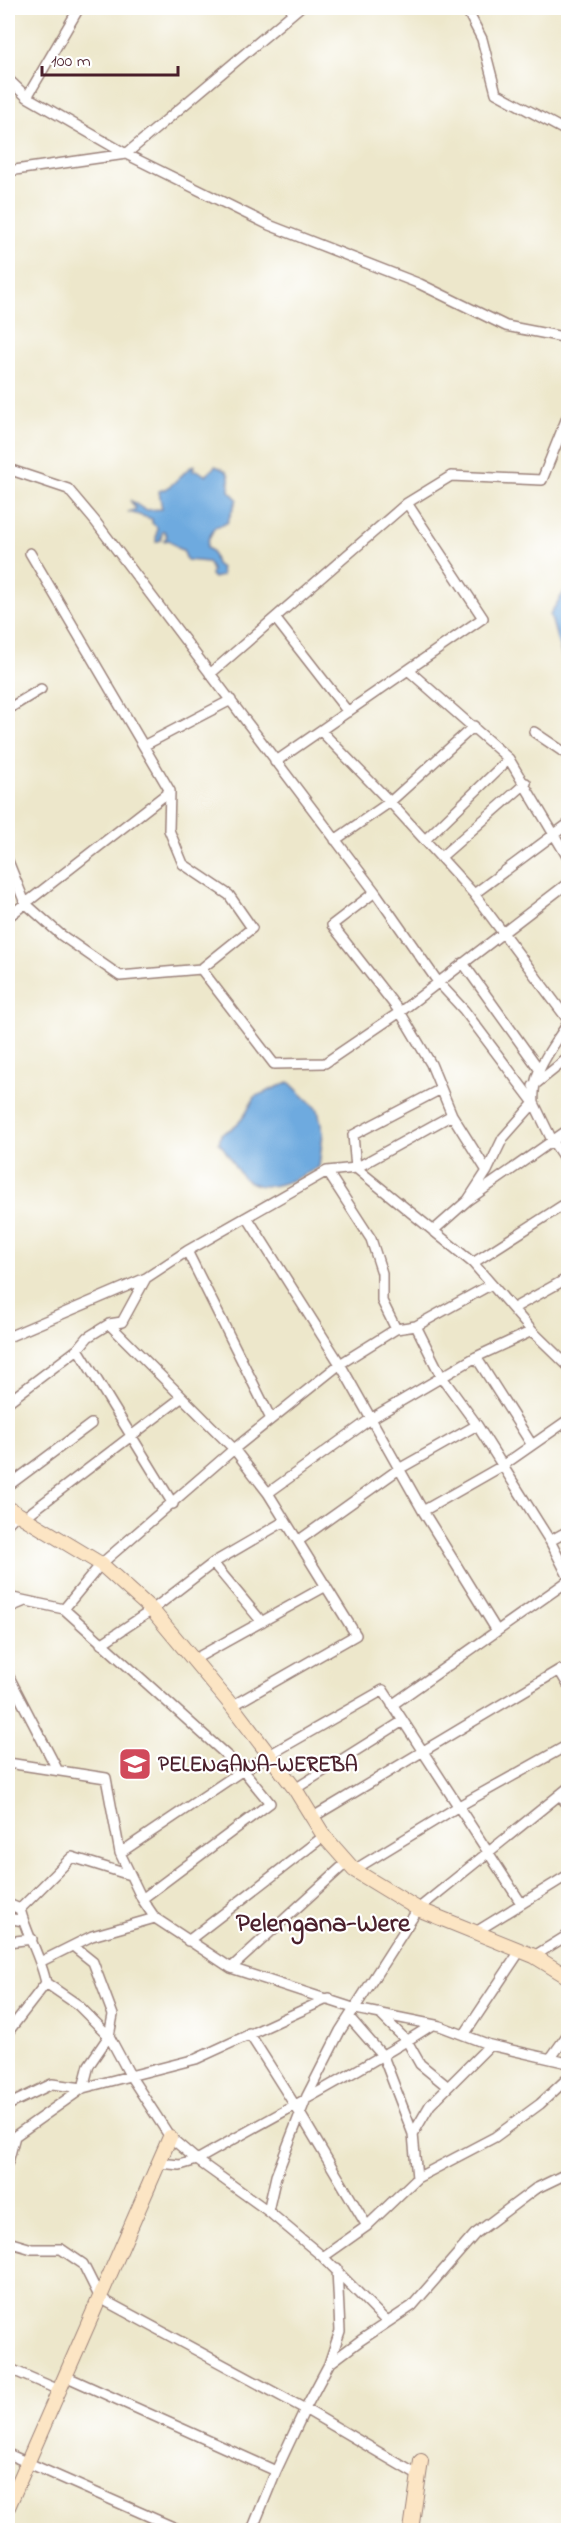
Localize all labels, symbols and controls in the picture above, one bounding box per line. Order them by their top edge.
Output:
scale bar [42,39,178,77]
text: 100 m [51,49,91,75]
school or university icon: PELENGANA-WEREBA [117,1746,153,1782]
place label: PELENGANA-WEREBA [158,1751,358,1781]
district label: Pelengana-Were [236,1905,411,1945]

